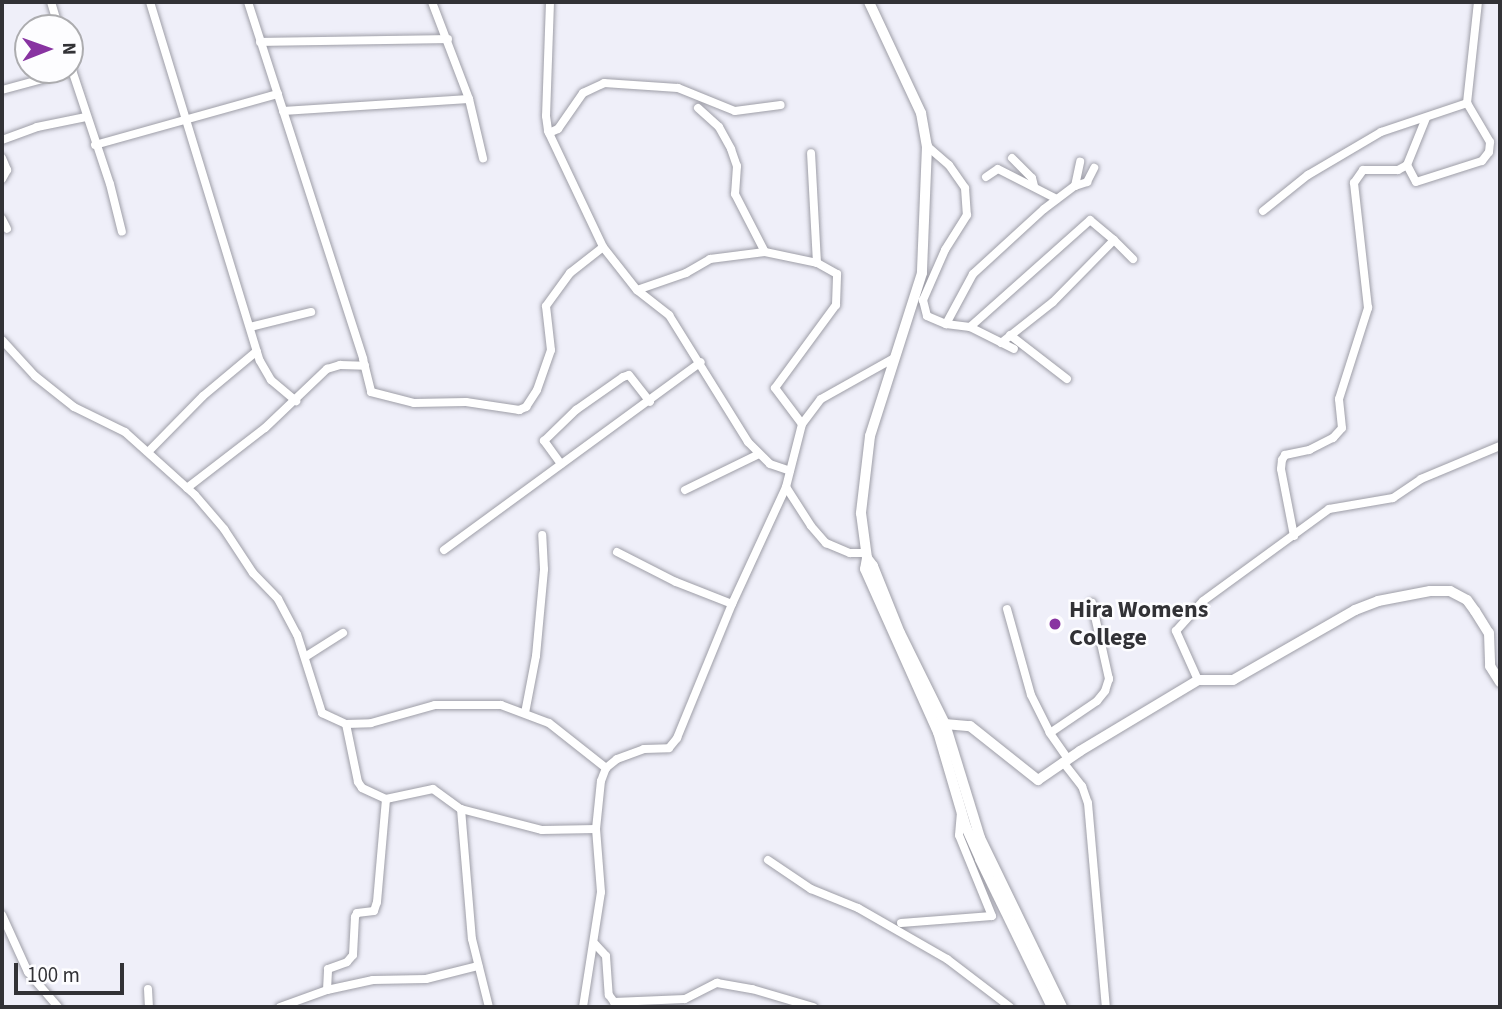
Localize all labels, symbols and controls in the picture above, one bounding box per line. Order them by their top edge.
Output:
north arrow [14,14,84,84]
text: N [55,42,82,55]
place label: Hira Womens College [1069,596,1208,652]
marker: Hira Womens College [1047,616,1063,632]
scale bar [18,950,128,994]
text: 100 m [27,960,80,990]

